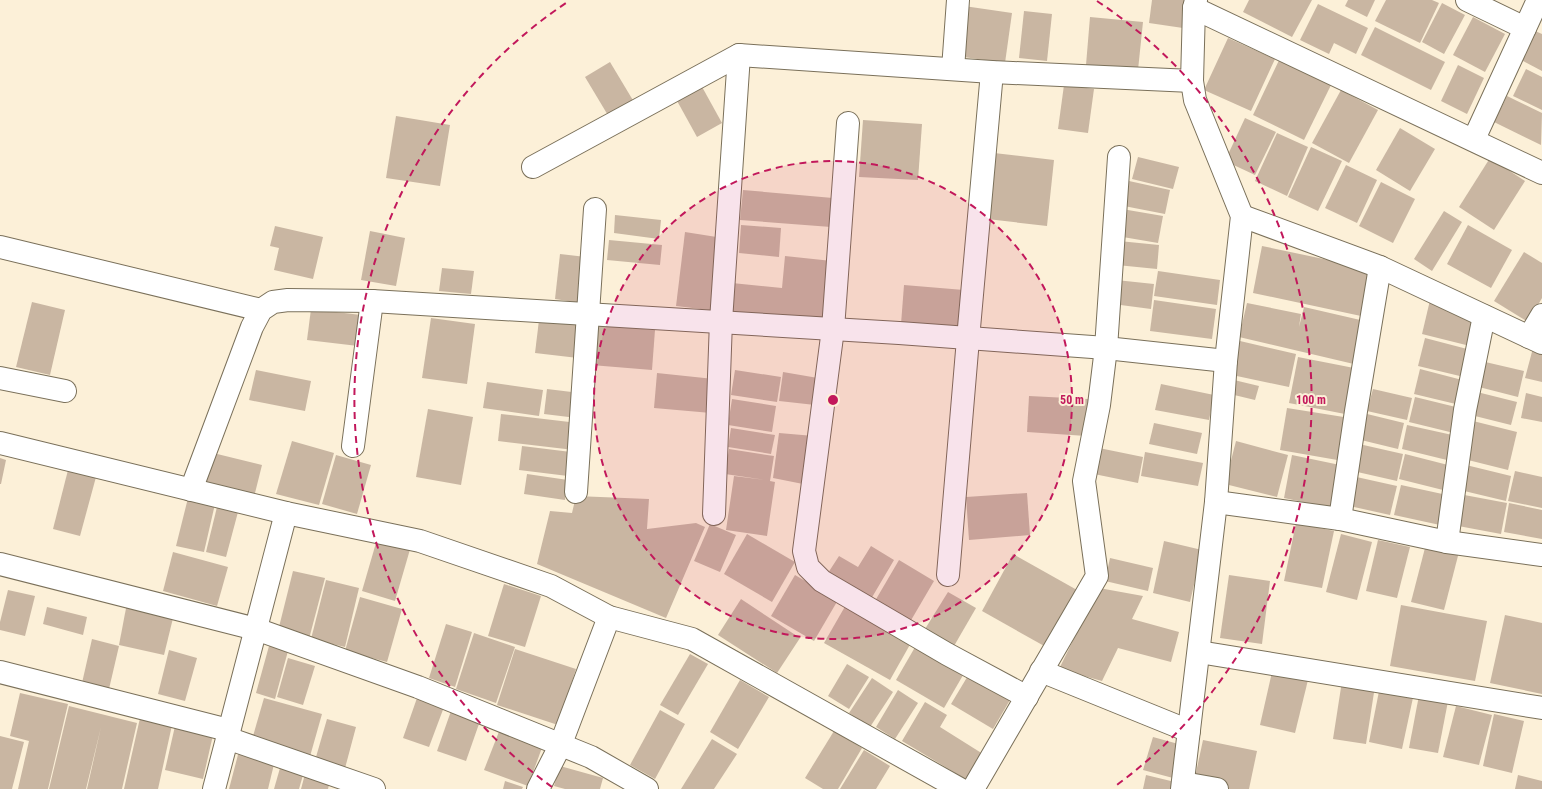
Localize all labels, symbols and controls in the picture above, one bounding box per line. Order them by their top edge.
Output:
centre of rings [826,393,840,407]
text: 50 m [1060,393,1084,407]
text: 100 m [1296,393,1326,407]

